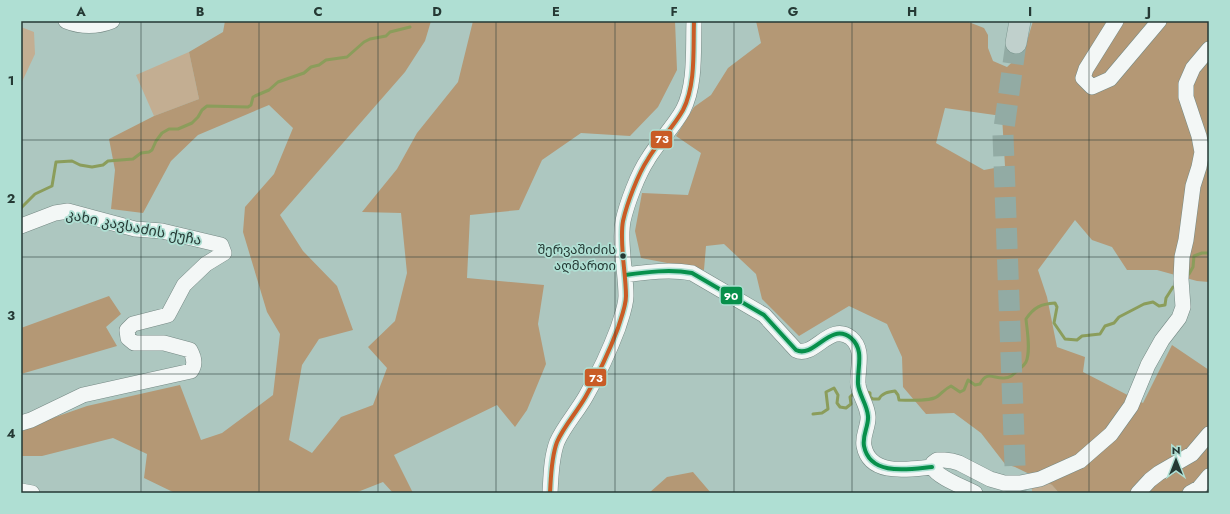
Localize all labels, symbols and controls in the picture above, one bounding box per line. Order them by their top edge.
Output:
text: A [75,2,86,21]
text: B [196,2,205,21]
text: C [313,2,323,21]
text: D [432,2,442,21]
text: E [552,2,560,21]
text: F [670,2,678,21]
text: G [788,2,799,21]
text: H [907,2,917,21]
text: I [1028,2,1032,21]
text: J [1144,2,1151,21]
text: 1 [8,71,14,90]
line badge: 73 [650,130,673,149]
text: 73 [655,131,669,147]
text: 2 [7,189,15,208]
street label: კახი კავსაძის ქუჩა [65,204,203,250]
place label: შერვაშიძის აღმართი [538,240,616,275]
marker: შერვაშიძის აღმართი [618,251,628,261]
line badge: 90 [720,286,743,305]
text: 90 [724,288,738,304]
text: 3 [7,306,15,325]
line badge: 73 [584,368,607,387]
text: 73 [589,370,603,386]
text: 4 [6,424,16,443]
north arrow [1156,440,1196,480]
text: N [1172,442,1180,458]

